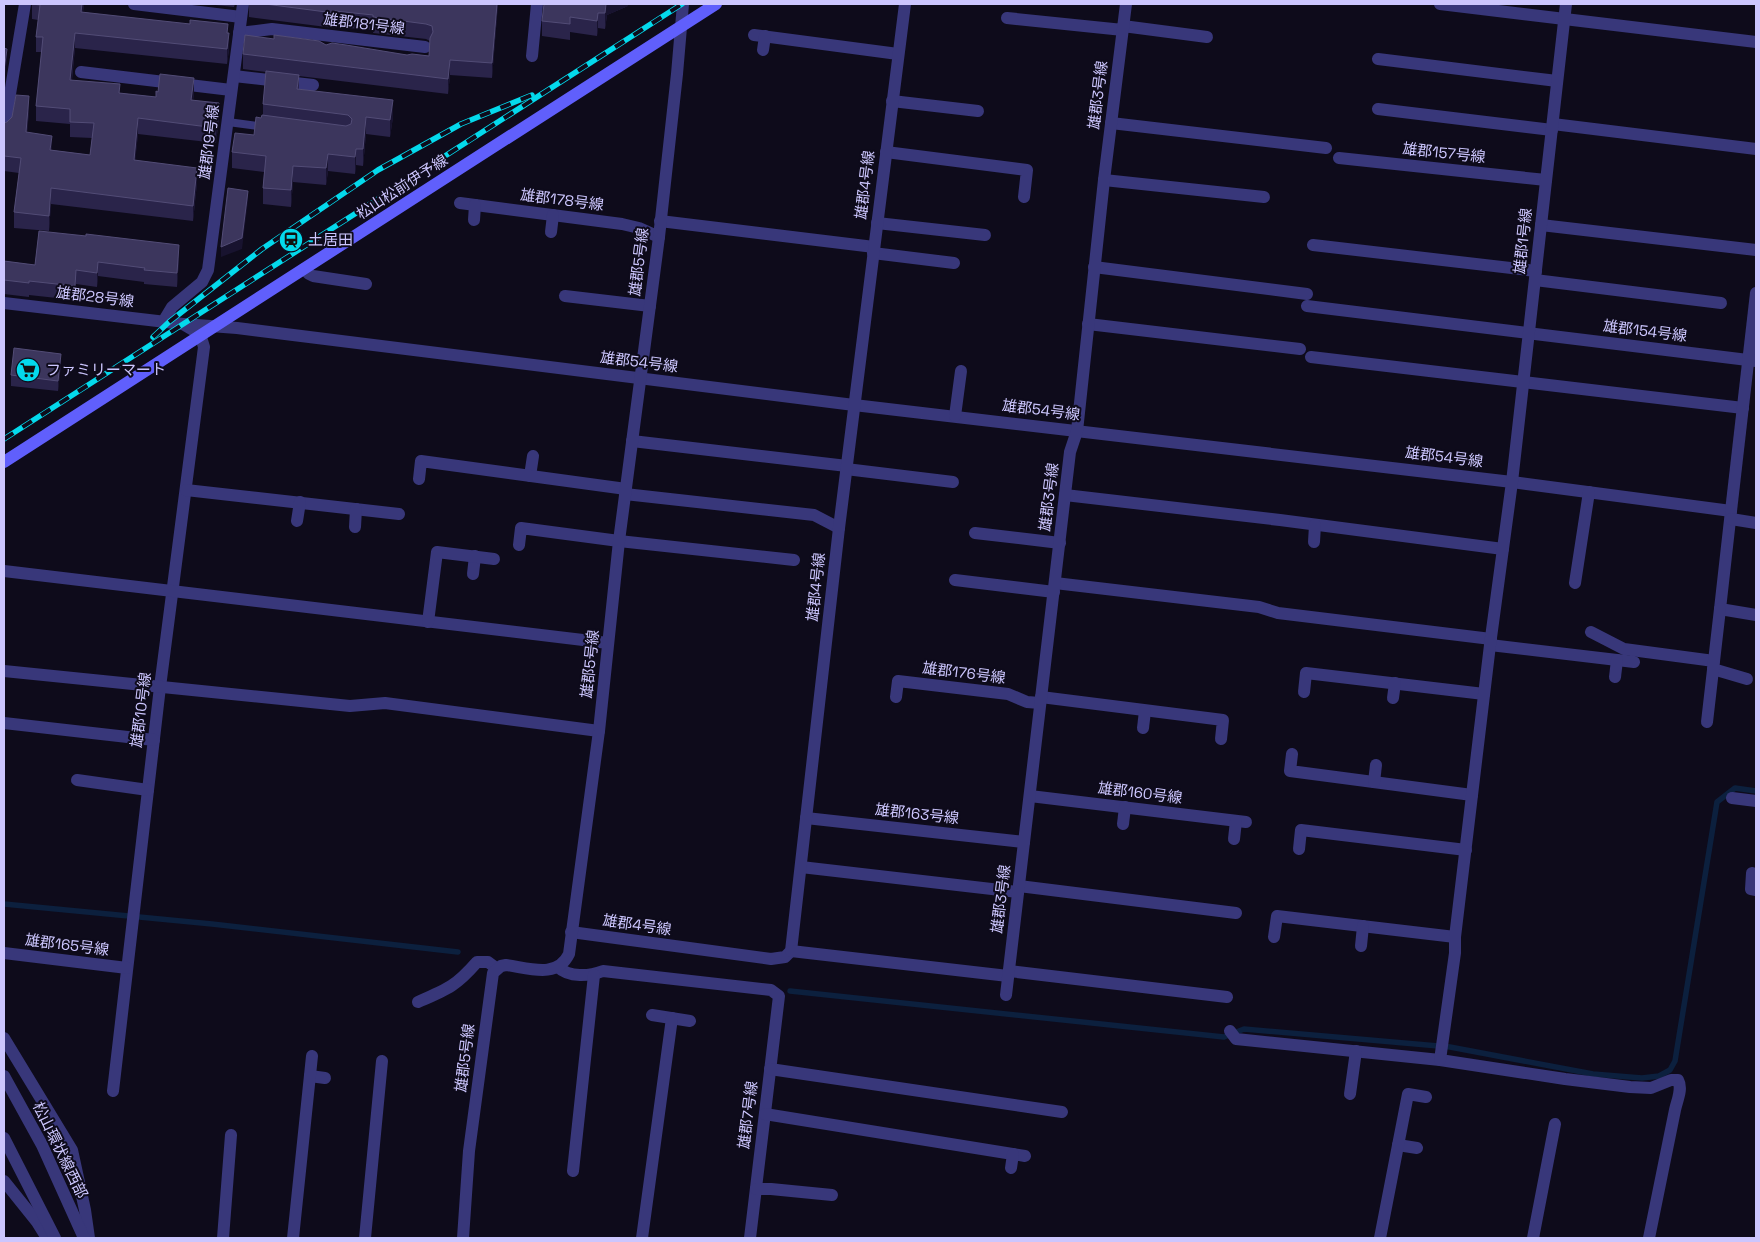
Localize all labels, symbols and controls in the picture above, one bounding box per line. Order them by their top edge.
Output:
street label: 雄郡181号線 [322,9,406,38]
street label: 雄郡3号線 [1084,60,1111,130]
street label: 雄郡19号線 [194,103,223,181]
street label: 雄郡157号線 [1402,139,1487,166]
street label: 雄郡4号線 [851,149,878,221]
street label: 松山松前伊予線 [353,150,451,223]
street label: 雄郡178号線 [519,185,605,214]
street label: 雄郡1号線 [1510,207,1535,275]
station icon: 土居田 [278,227,304,253]
street label: 雄郡5号線 [625,227,652,297]
place label: 土居田 [308,230,353,249]
street label: 雄郡28号線 [55,282,135,311]
street label: 雄郡154号線 [1602,316,1688,345]
street label: 雄郡54号線 [599,347,679,376]
supermarket icon: ファミリーマート [15,357,41,383]
place label: ファミリーマート [46,360,166,379]
street label: 雄郡54号線 [1001,395,1081,424]
street label: 雄郡54号線 [1404,442,1484,471]
street label: 雄郡3号線 [1035,462,1062,532]
street label: 雄郡4号線 [802,551,829,622]
street label: 雄郡5号線 [576,629,603,699]
street label: 雄郡176号線 [921,658,1007,687]
street label: 雄郡10号線 [126,671,155,749]
street label: 雄郡160号線 [1097,778,1183,807]
street label: 雄郡163号線 [874,800,960,827]
street label: 雄郡3号線 [987,864,1014,934]
street label: 雄郡4号線 [601,910,673,939]
street label: 雄郡165号線 [24,930,110,959]
street label: 雄郡5号線 [451,1023,478,1093]
street label: 雄郡7号線 [734,1080,761,1150]
street label: 松山環状線西部 [29,1098,92,1201]

